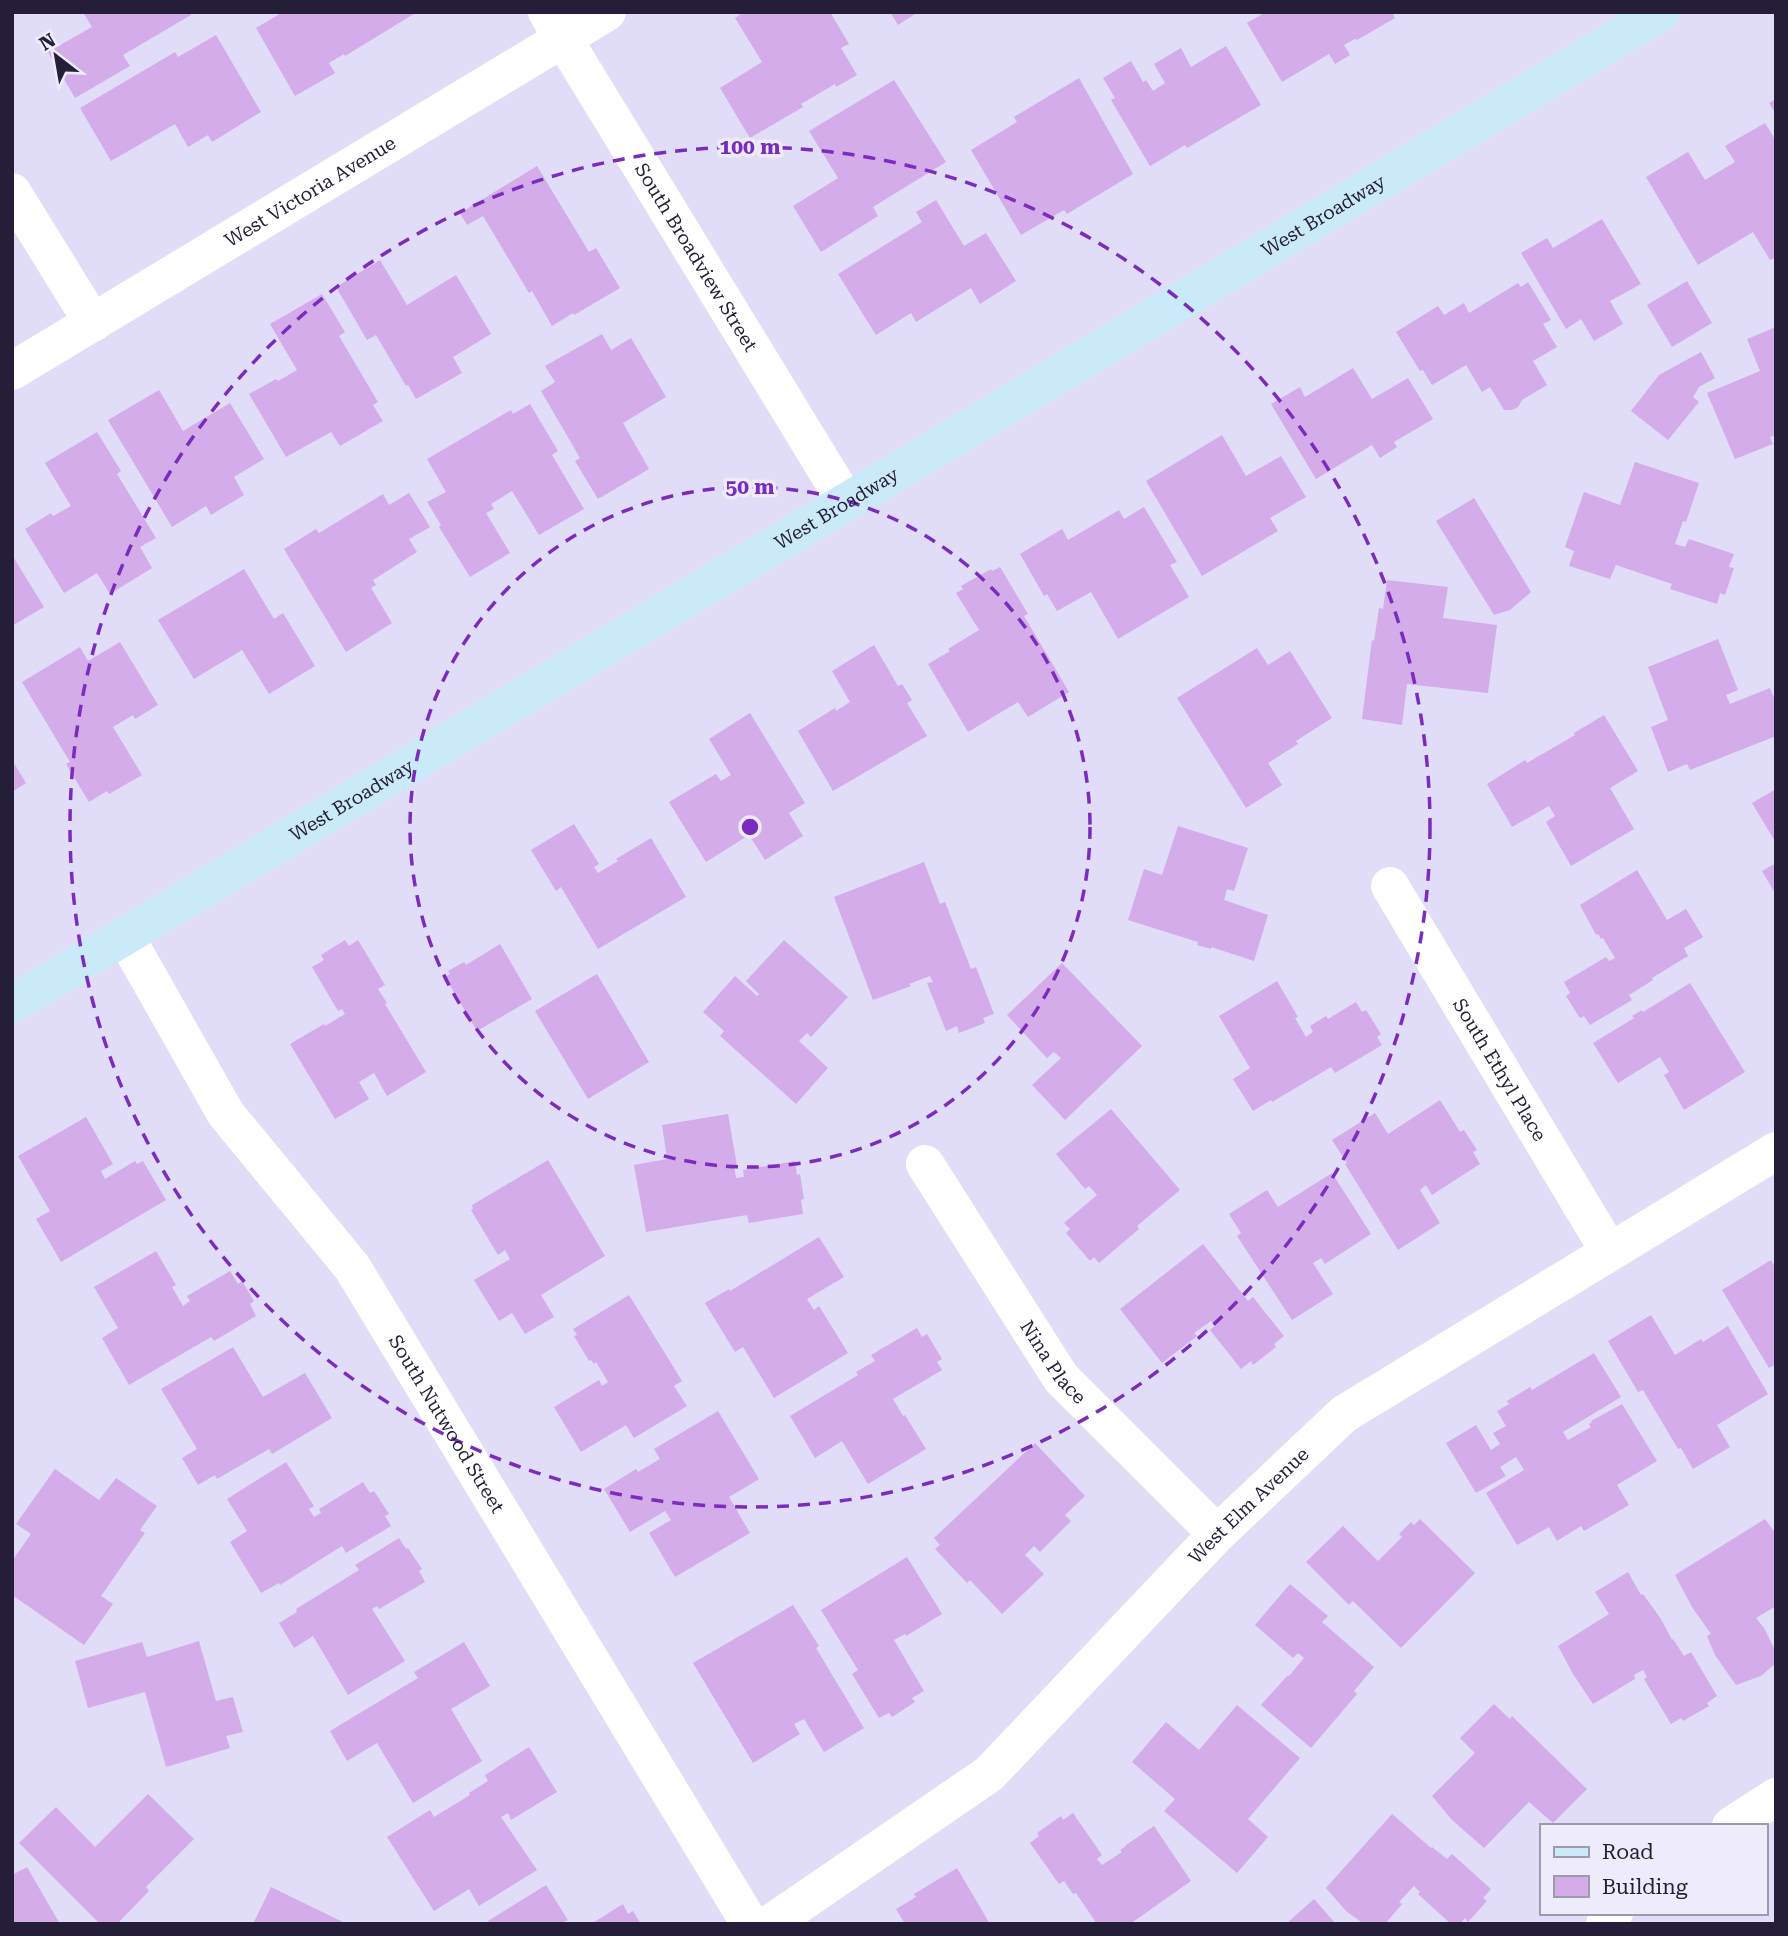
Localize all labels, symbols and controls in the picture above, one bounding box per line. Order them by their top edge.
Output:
north arrow [21,21,91,91]
text: N [35,28,60,55]
street label: West Victoria Avenue [220,131,400,252]
text: 100 m [720,135,780,159]
street label: South Broadview Street [630,159,763,355]
street label: West Broadway [1257,169,1390,261]
street label: West Broadway [770,462,903,554]
text: 50 m [725,475,775,499]
street label: West Broadway [285,753,418,846]
centre of rings [738,815,762,839]
street label: South Ethyl Place [1448,994,1552,1145]
street label: Nina Place [1016,1316,1091,1408]
street label: South Nutwood Street [384,1330,510,1517]
street label: West Elm Avenue [1183,1442,1313,1568]
legend [1540,1824,1767,1915]
text: Road [1602,1840,1654,1864]
text: Building [1602,1875,1688,1899]

